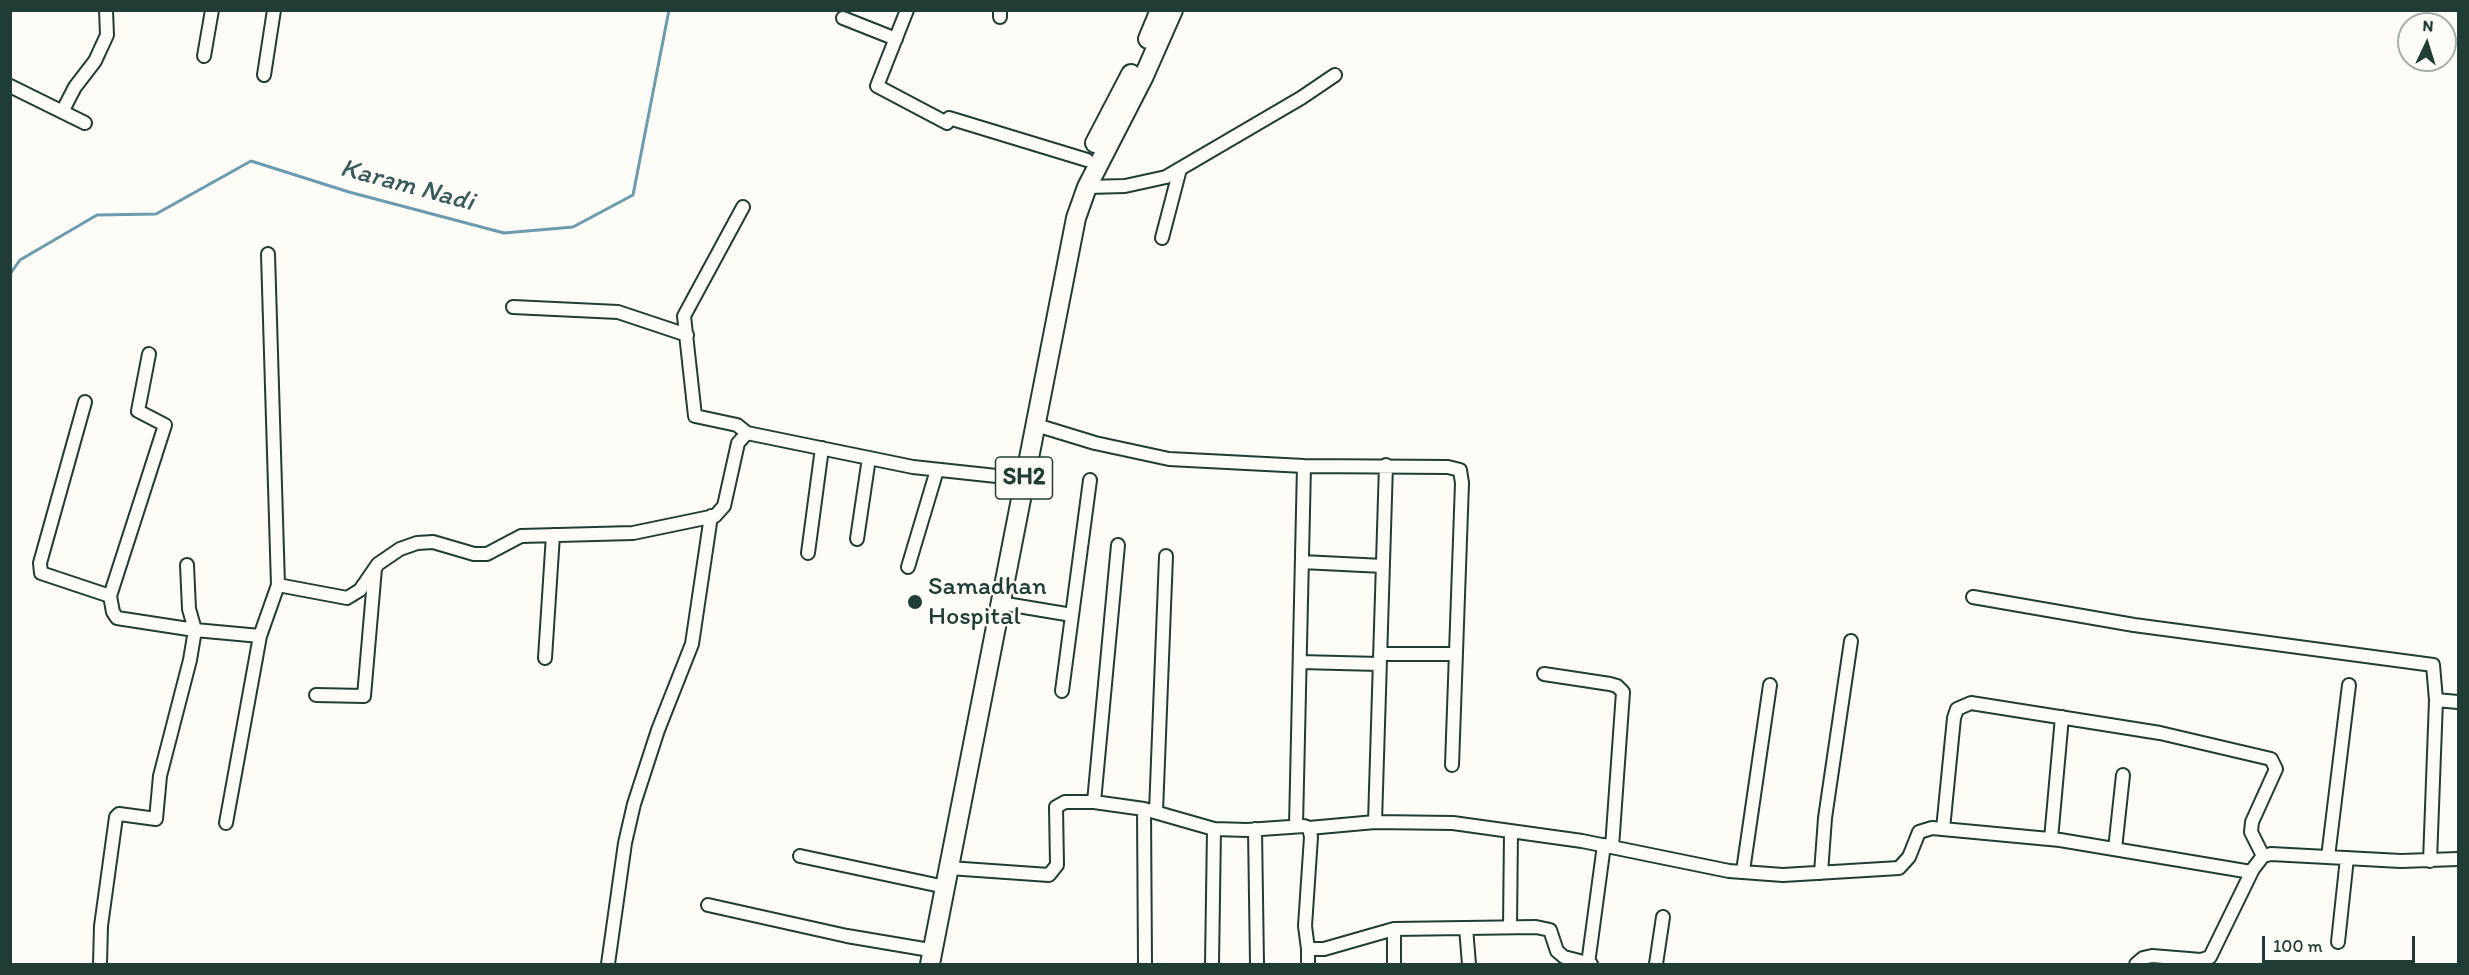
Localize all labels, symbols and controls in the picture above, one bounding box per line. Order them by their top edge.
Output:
north arrow [2397,12,2457,72]
text: N [2422,16,2434,35]
water label: Karam Nadi [337,153,477,219]
road number: SH2 [996,457,1052,499]
place label: Samadhan Hospital [928,571,1047,632]
marker: Samadhan Hospital [906,593,924,611]
scale bar [2265,924,2418,962]
text: 100 m [2273,935,2323,957]

